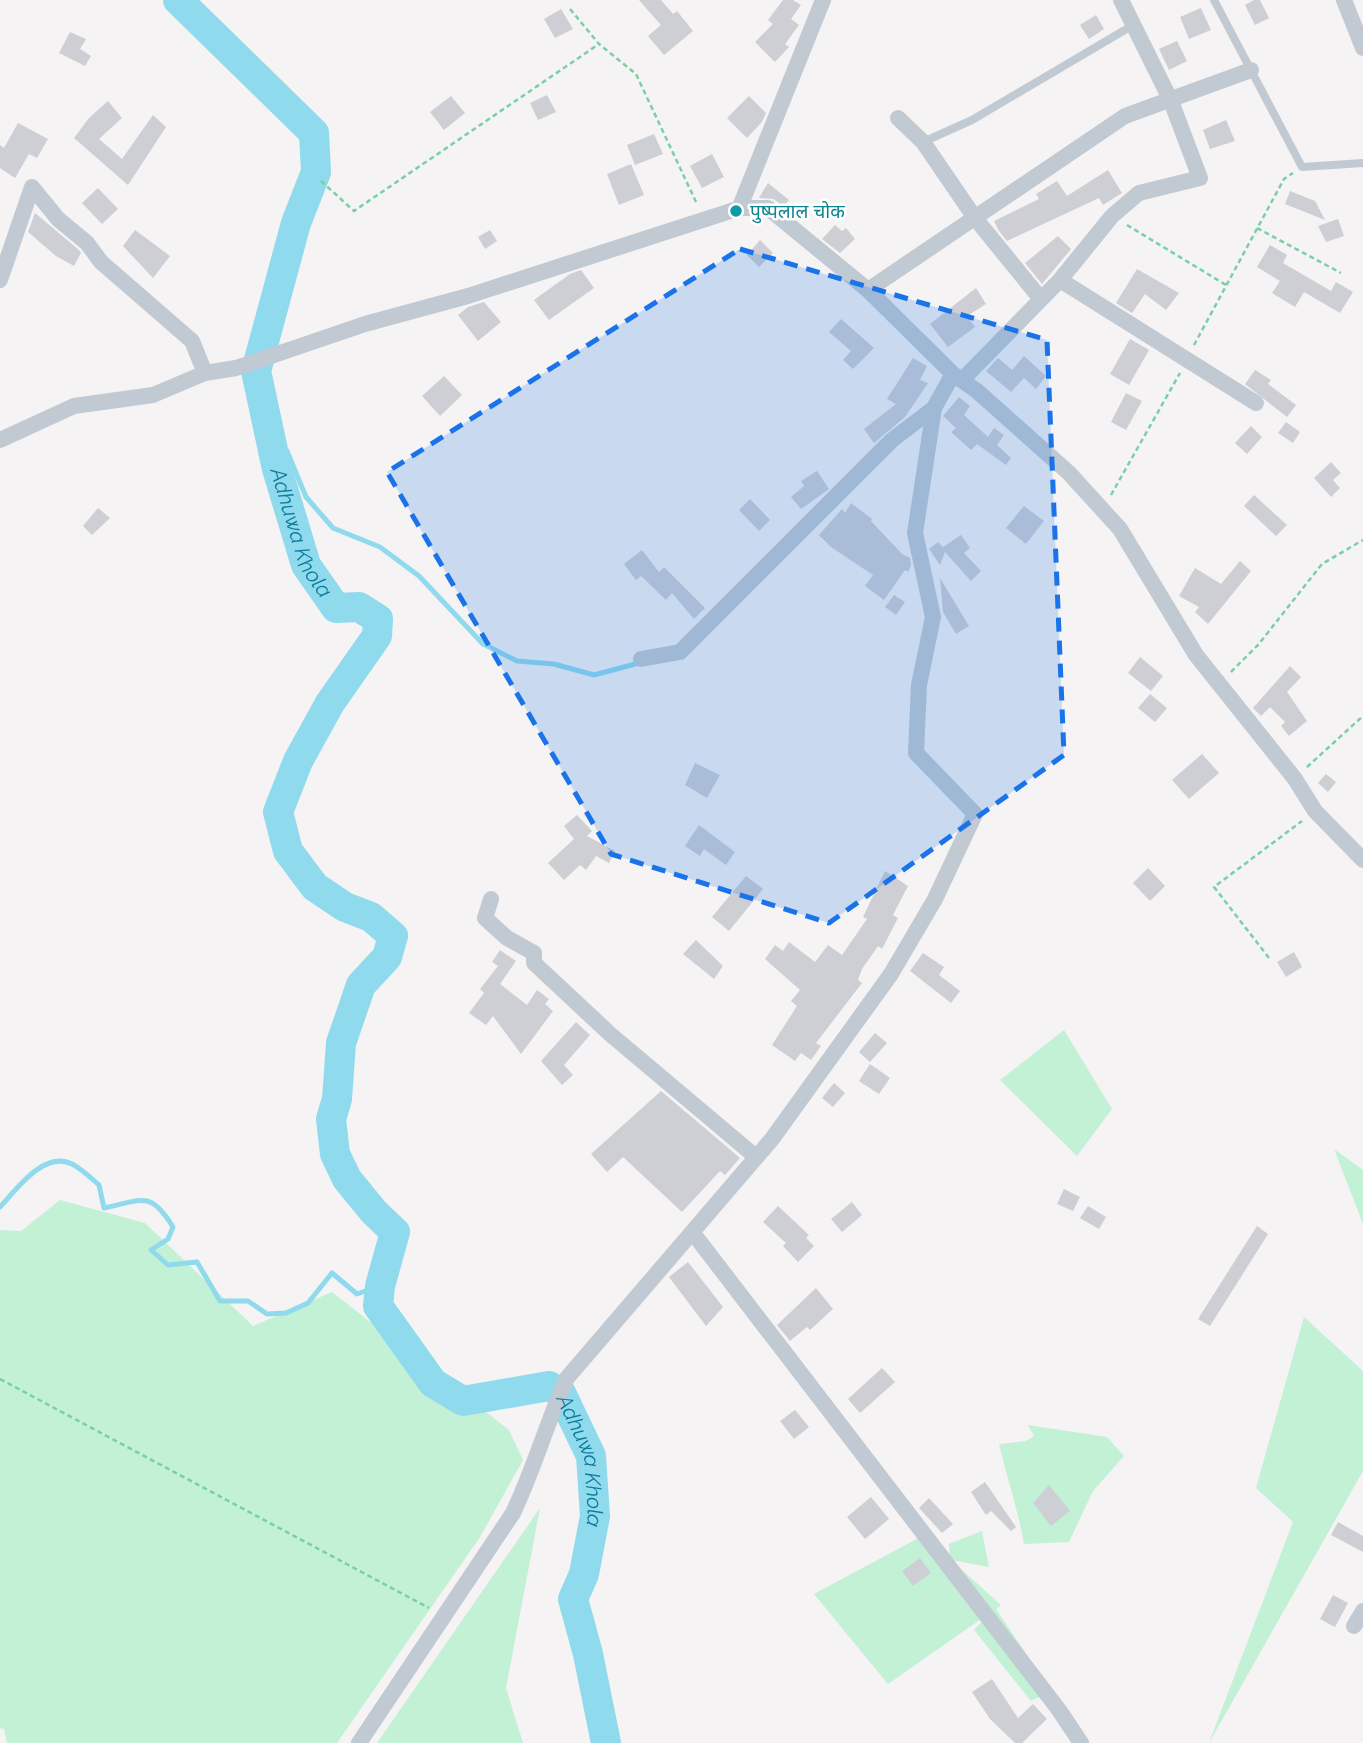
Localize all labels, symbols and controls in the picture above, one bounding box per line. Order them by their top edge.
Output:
place label: पुष्पलाल चोक [750,200,845,224]
marker: पुष्पलाल चोक [728,203,744,219]
water label: Adhuwa Khola [265,464,338,602]
water label: Adhuwa Khola [551,1389,608,1529]

